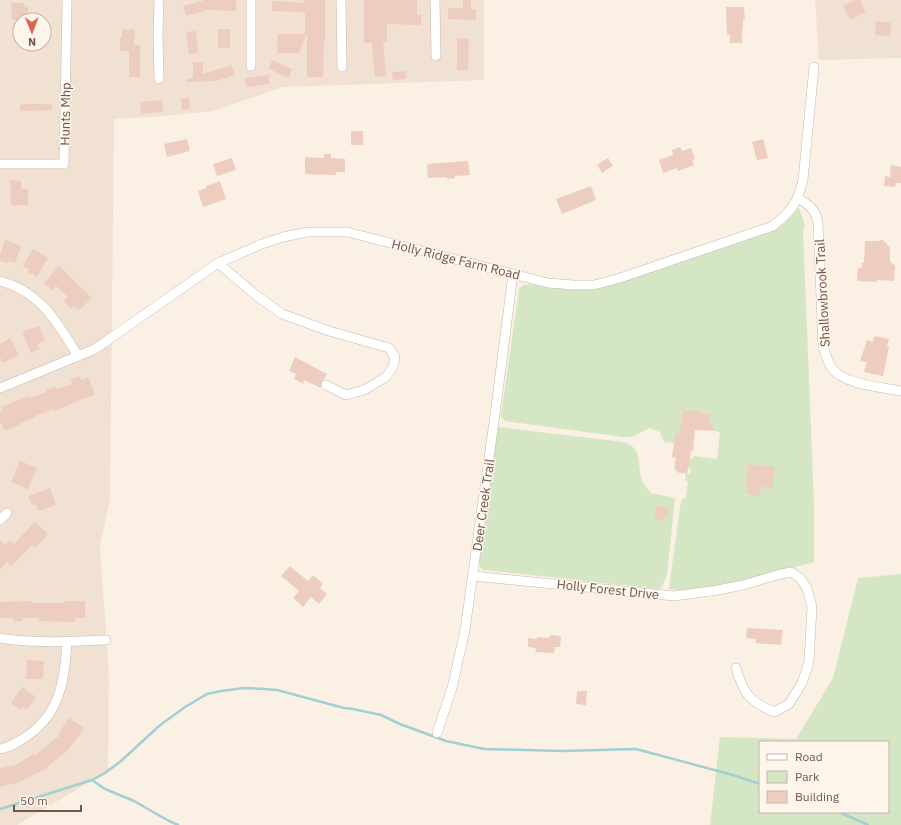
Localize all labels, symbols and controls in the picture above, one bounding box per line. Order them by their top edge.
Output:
north arrow [12,12,52,52]
text: N [28,35,36,49]
street label: Hunts Mhp [56,82,75,146]
street label: Holly Ridge Farm Road [390,235,522,284]
street label: Shallowbrook Trail [811,238,834,347]
street label: Deer Creek Trail [469,457,498,552]
street label: Holly Forest Drive [556,576,660,603]
legend [759,741,889,813]
text: Road [795,749,823,764]
text: Park [795,769,820,784]
scale bar [14,787,81,813]
text: Building [795,789,840,804]
text: 50 m [20,793,48,808]

